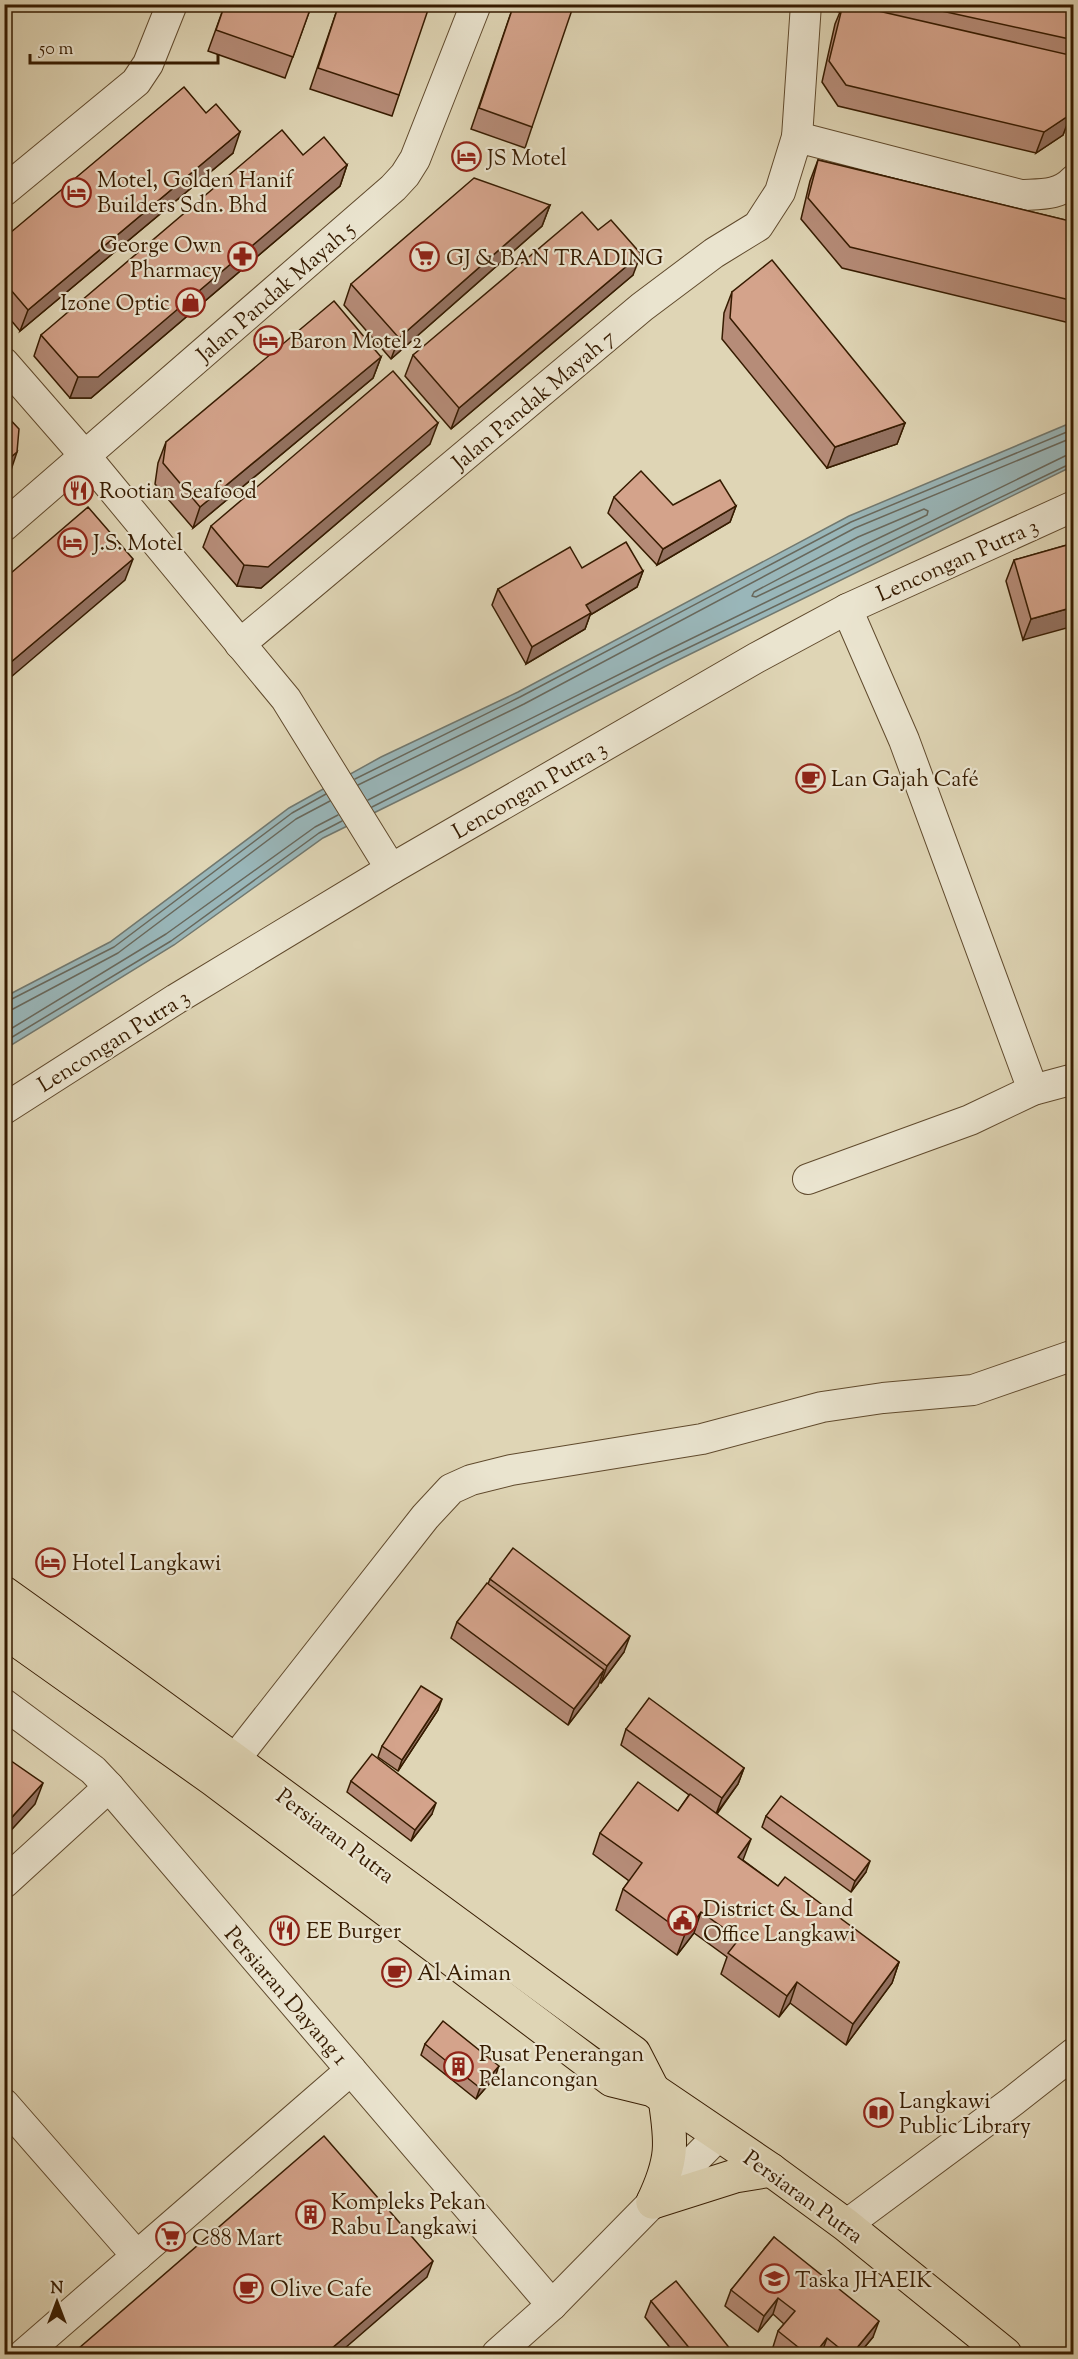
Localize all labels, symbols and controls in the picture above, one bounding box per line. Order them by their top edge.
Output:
scale bar [30,27,218,65]
text: 50 m [38,37,74,63]
hotel icon: JS Motel [450,141,482,173]
place label: JS Motel [486,144,567,176]
place label: Motel, Golden Hanif Builders Sdn. Bhd [97,166,295,223]
hotel icon: Motel, Golden Hanif Builders Sdn. Bhd [60,176,92,208]
street label: Jalan Pandak Mayah 5 [190,215,364,372]
place label: George Own Pharmacy [100,231,222,288]
pharmacy icon: George Own Pharmacy [227,241,259,273]
supermarket icon: GJ & BAN TRADING [409,241,441,273]
place label: GJ & BAN TRADING [446,244,663,276]
shop icon: Izone Optic [175,286,207,318]
place label: Izone Optic [60,289,170,321]
street label: Jalan Pandak Mayah 7 [446,323,624,480]
hotel icon: Baron Motel 2 [253,324,285,356]
place label: Baron Motel 2 [290,327,422,359]
restaurant icon: Rootian Seafood [62,474,94,506]
place label: Rootian Seafood [99,477,257,509]
street label: Lencongan Putra 3 [872,512,1044,612]
hotel icon: J.S. Motel [56,526,88,558]
place label: J.S. Motel [92,529,183,561]
street label: Lencongan Putra 3 [447,734,614,849]
cafe icon: Lan Gajah Café [794,762,826,794]
place label: Lan Gajah Café [831,765,979,797]
street label: Lencongan Putra 3 [32,983,197,1102]
hotel icon: Hotel Langkawi [35,1546,67,1578]
place label: Hotel Langkawi [72,1549,221,1581]
street label: Persiaran Putra [268,1782,400,1893]
place label: District & Land Office Langkawi [703,1895,856,1952]
public building icon: District & Land Office Langkawi [666,1905,698,1937]
restaurant icon: EE Burger [269,1914,301,1946]
place label: EE Burger [306,1917,401,1949]
street label: Persiaran Dayang 1 [215,1920,354,2074]
cafe icon: Al Aiman [380,1956,412,1988]
place label: Al Aiman [417,1959,511,1991]
place label: Pusat Penerangan Pelancongan [479,2040,644,2097]
building icon: Pusat Penerangan Pelancongan [442,2050,474,2082]
place label: Langkawi Public Library [899,2087,1031,2144]
library icon: Langkawi Public Library [862,2097,894,2129]
street label: Persiaran Putra [736,2144,869,2253]
place label: Kompleks Pekan Rabu Langkawi [331,2188,486,2245]
building icon: Kompleks Pekan Rabu Langkawi [294,2198,326,2230]
supermarket icon: C88 Mart [155,2221,187,2253]
place label: C88 Mart [192,2224,283,2256]
school or university icon: Taska JHAEIK [758,2263,790,2295]
place label: Taska JHAEIK [795,2266,932,2298]
north arrow [27,2272,87,2332]
cafe icon: Olive Cafe [233,2272,265,2304]
place label: Olive Cafe [270,2275,372,2307]
text: N [51,2278,64,2301]

